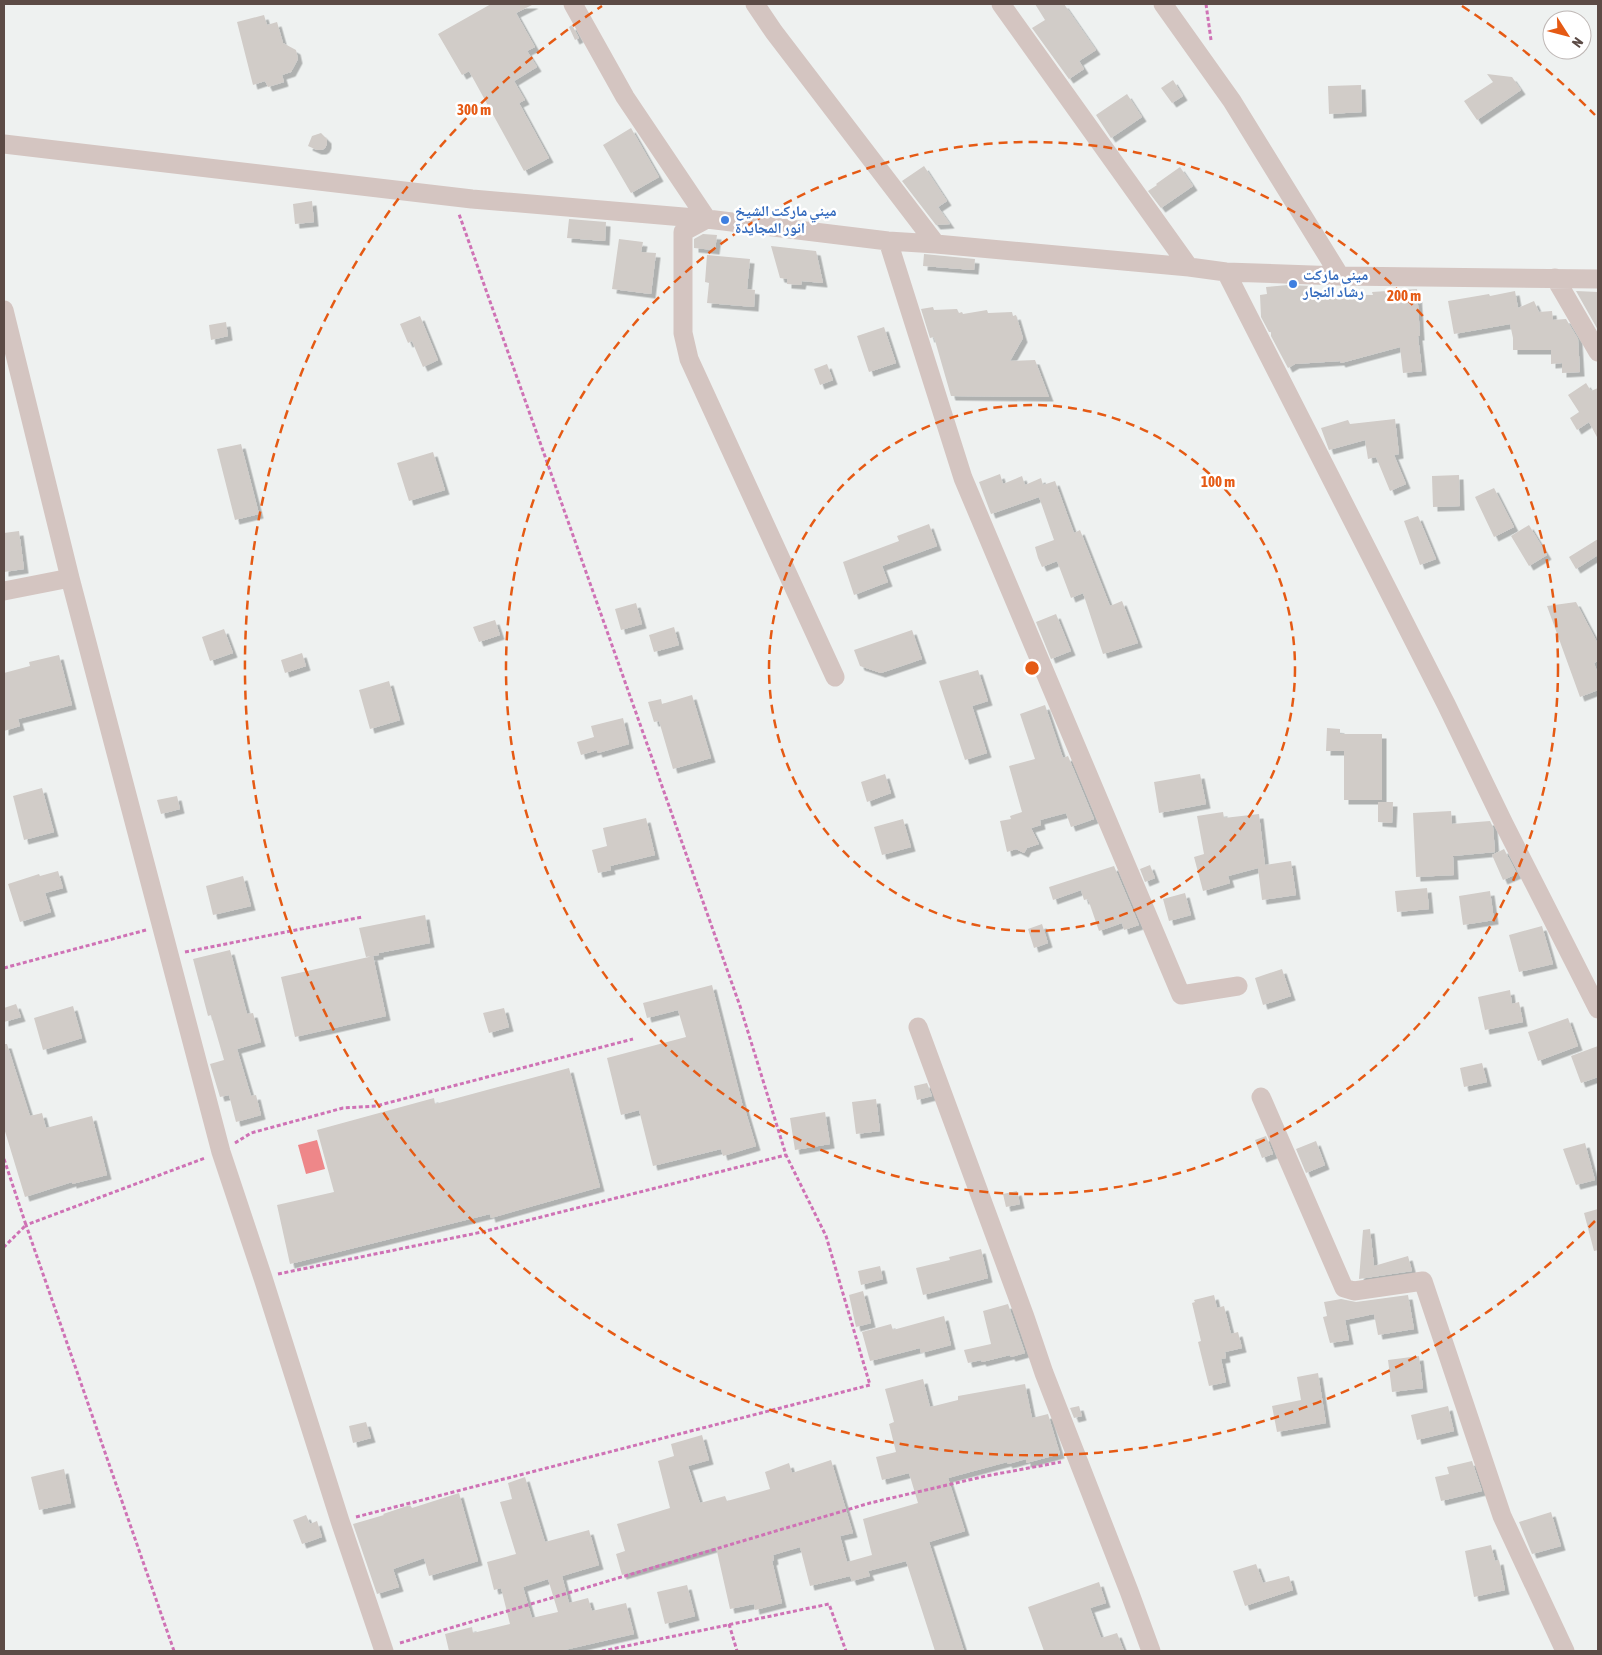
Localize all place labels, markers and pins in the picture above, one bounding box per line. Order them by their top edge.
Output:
place label: ميني ماركت الشيخ انور المجايدة [735,202,837,236]
marker: ميني ماركت الشيخ انور المجايدة [719,214,731,226]
place label: ميني ماركت رشاد النجار [1302,266,1368,300]
marker: ميني ماركت رشاد النجار [1287,278,1299,290]
centre of rings [1023,659,1041,677]

